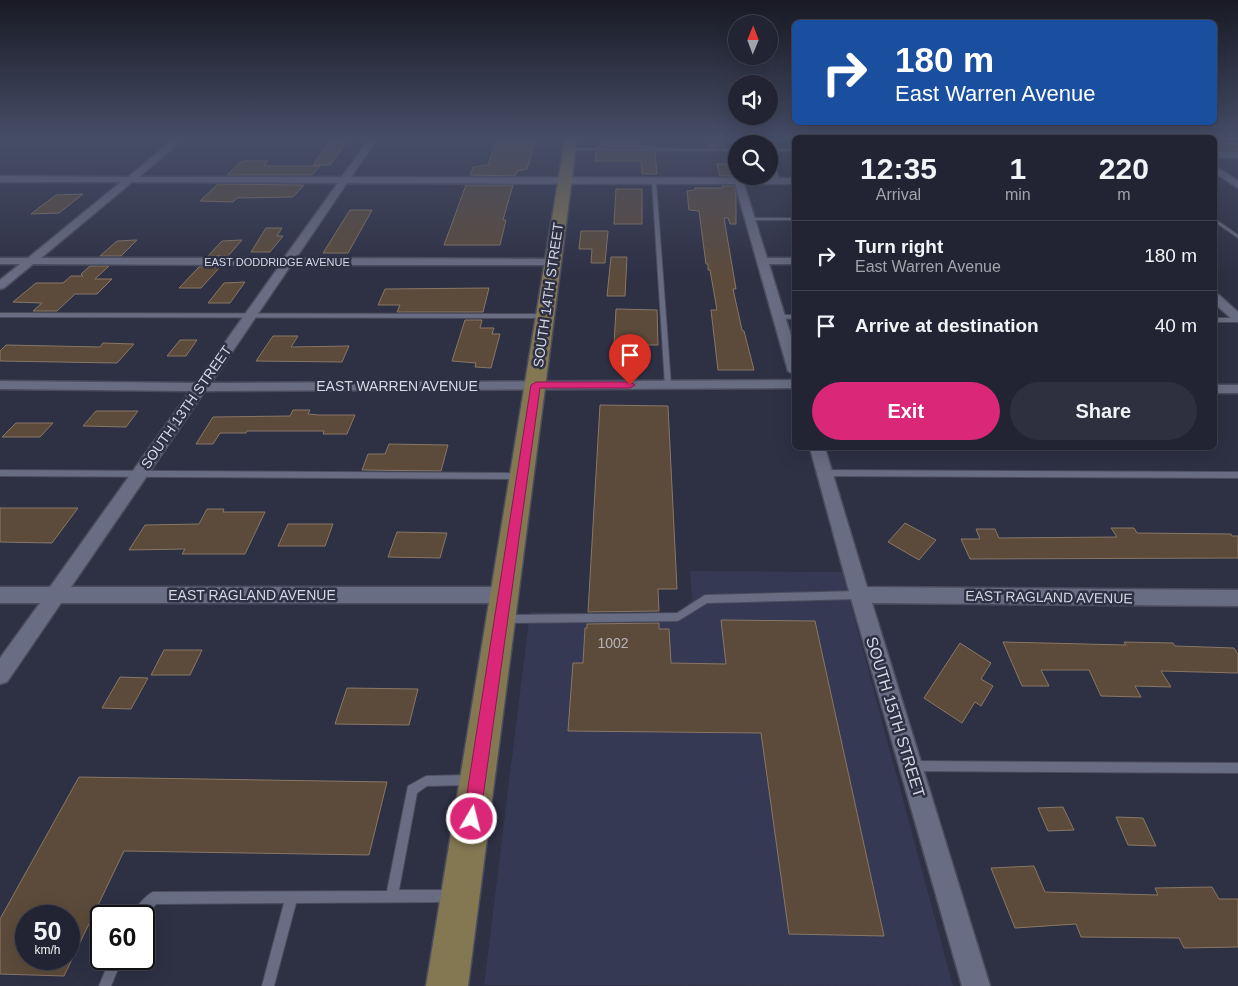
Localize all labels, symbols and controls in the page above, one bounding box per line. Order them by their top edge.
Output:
north arrow [728,15,778,65]
map controls [728,15,778,185]
icon: right [812,40,877,105]
text: 180 m [895,40,994,79]
button: sound [728,75,778,125]
text: East Warren Avenue [895,81,1096,106]
button: search [728,135,778,185]
text: 12:35 [860,152,937,185]
text: 1 [1009,152,1026,185]
text: 220 [1099,152,1149,185]
text: Arrival [876,186,921,203]
text: min [1005,186,1031,203]
text: m [1117,186,1130,203]
street label: SOUTH 14TH STREET [530,221,566,369]
text: Turn right [855,236,943,257]
icon: right [812,242,840,270]
text: 180 m [1144,245,1197,266]
street label: EAST DODDRIDGE AVENUE [204,256,350,268]
text: East Warren Avenue [855,258,1001,275]
icon: arrive [812,312,840,340]
text: Arrive at destination [855,315,1039,336]
text: 40 m [1155,315,1197,336]
pin [609,334,651,385]
icon: arrive [616,341,644,369]
street label: SOUTH 13TH STREET [138,342,235,471]
street label: EAST WARREN AVENUE [316,378,478,394]
button: Exit [812,382,1000,440]
button: Share [1010,382,1197,440]
street label: EAST RAGLAND AVENUE [168,587,336,603]
street label: EAST RAGLAND AVENUE [965,588,1133,606]
house number: 1002 [597,635,629,651]
street label: SOUTH 15TH STREET [863,635,928,800]
position arrow [445,792,497,844]
speed limit sign: 60 [90,905,155,970]
text: 50 [34,917,61,945]
text: km/h [34,943,61,957]

